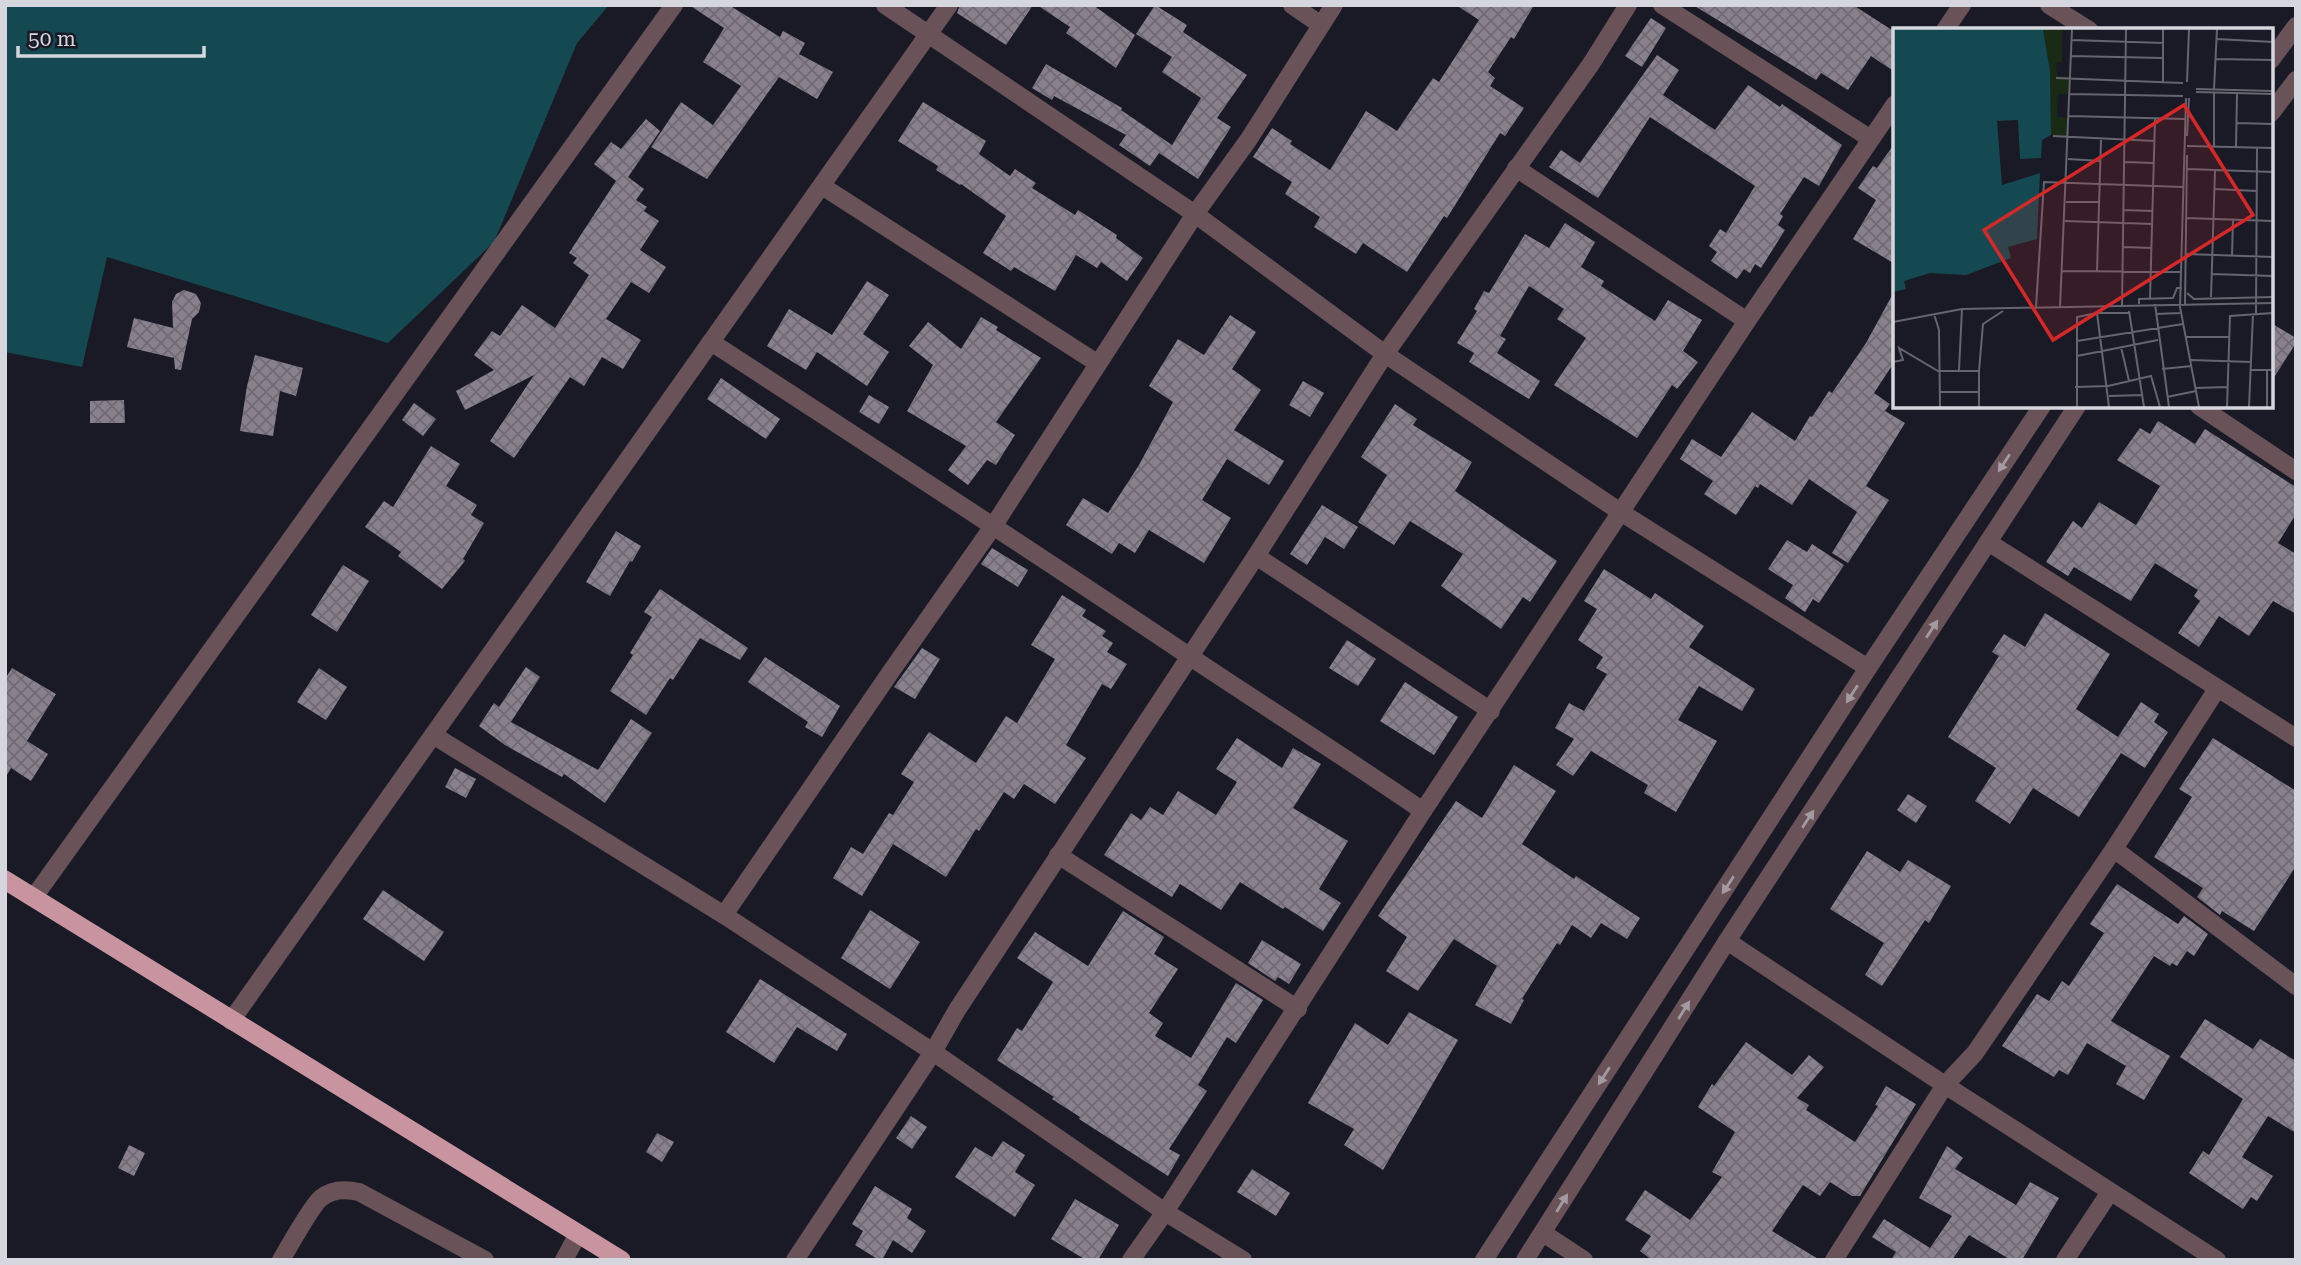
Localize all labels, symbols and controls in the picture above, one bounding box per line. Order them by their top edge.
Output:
scale bar [18,14,203,58]
text: 50 m [28,27,76,51]
inset map [1893,28,2273,408]
one-way arrow [1997,454,2011,472]
one-way arrow [1926,619,1939,639]
one-way arrow [1845,684,1858,703]
one-way arrow [1801,810,1814,829]
one-way arrow [1722,875,1735,895]
one-way arrow [1677,1001,1690,1020]
one-way arrow [1598,1066,1611,1085]
one-way arrow [1556,1193,1569,1212]

